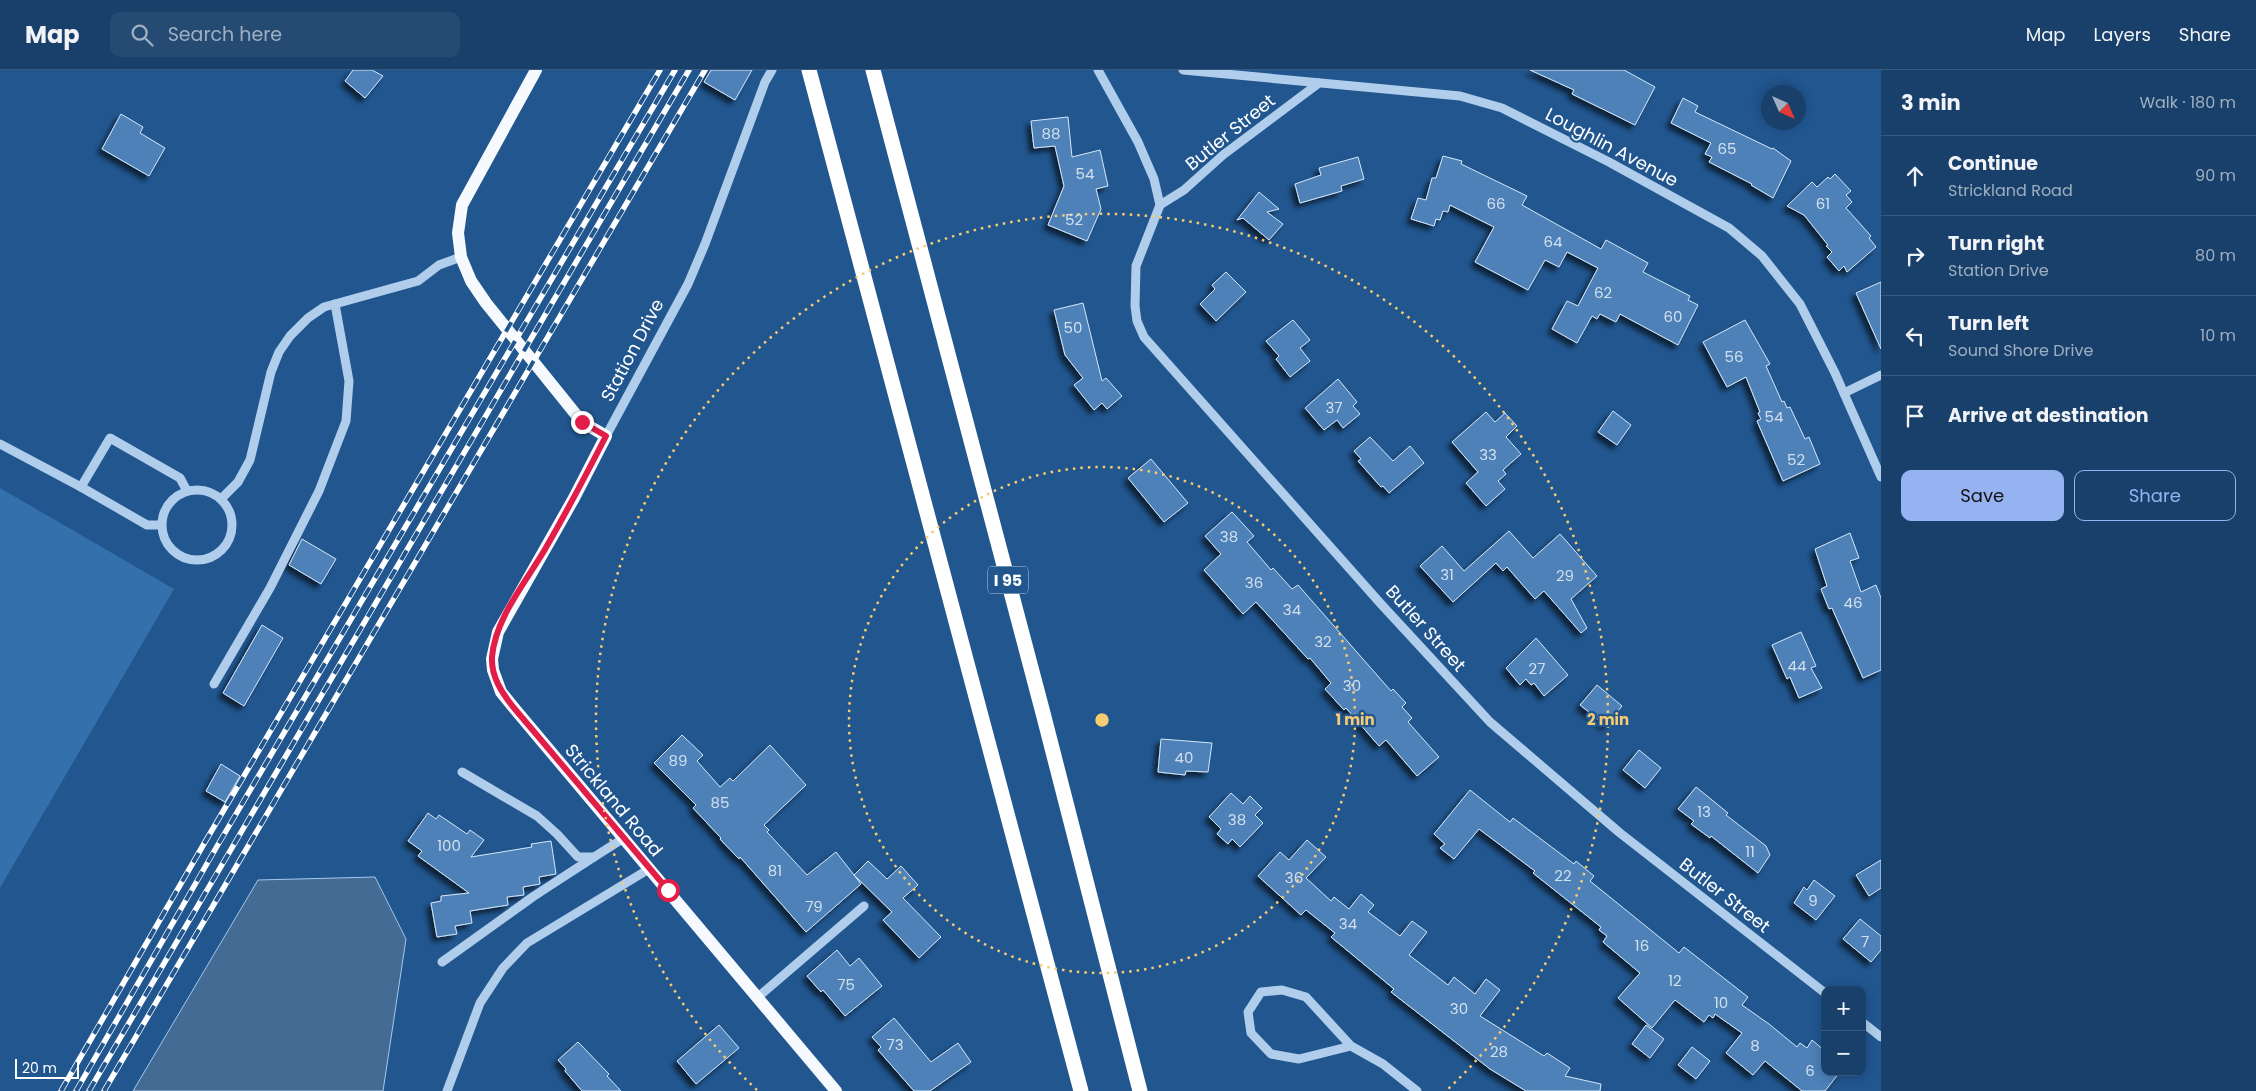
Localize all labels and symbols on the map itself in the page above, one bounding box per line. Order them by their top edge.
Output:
north arrow [1761,85,1806,130]
street label: Butler Street [1180,88,1280,176]
street label: Loughlin Avenue [1541,101,1683,193]
house number: 88 [1042,123,1060,144]
house number: 65 [1718,138,1736,159]
house number: 54 [1076,163,1094,184]
house number: 66 [1486,193,1506,214]
house number: 61 [1816,193,1830,214]
house number: 52 [1065,209,1083,230]
house number: 64 [1544,231,1562,252]
house number: 62 [1594,282,1612,303]
street label: Station Drive [594,294,670,406]
house number: 60 [1664,306,1682,327]
house number: 50 [1064,317,1082,338]
house number: 56 [1725,346,1743,367]
house number: 37 [1325,397,1343,418]
house number: 54 [1765,406,1783,427]
route end [571,411,594,434]
house number: 33 [1479,444,1497,465]
house number: 52 [1787,449,1805,470]
house number: 38 [1220,526,1238,547]
house number: 31 [1440,564,1454,585]
house number: 29 [1556,565,1574,586]
road number: I 95 [988,566,1028,594]
house number: 36 [1245,572,1263,593]
street label: Butler Street [1380,579,1472,677]
house number: 46 [1844,592,1862,613]
house number: 34 [1283,599,1301,620]
house number: 32 [1314,631,1332,652]
house number: 44 [1788,655,1806,676]
house number: 27 [1529,658,1545,679]
house number: 30 [1343,675,1361,696]
text: 1 min [1335,709,1375,730]
text: 2 min [1587,709,1629,730]
centre of rings [1093,711,1111,729]
street label: Strickland Road [559,738,669,862]
house number: 40 [1175,747,1193,768]
house number: 89 [669,750,687,771]
house number: 85 [711,792,729,813]
house number: 13 [1697,801,1711,822]
house number: 38 [1228,809,1246,830]
house number: 100 [437,835,461,856]
house number: 11 [1745,841,1755,862]
street label: Butler Street [1674,852,1776,938]
house number: 81 [768,860,782,881]
house number: 22 [1554,865,1572,886]
house number: 36 [1285,867,1303,888]
route start [657,879,680,902]
house number: 9 [1808,890,1818,911]
house number: 79 [805,896,823,917]
house number: 34 [1339,913,1357,934]
house number: 7 [1861,931,1869,952]
house number: 16 [1635,935,1649,956]
house number: 12 [1668,970,1682,991]
house number: 75 [837,974,855,995]
house number: 10 [1714,992,1728,1013]
house number: 30 [1450,998,1468,1019]
house number: 73 [886,1034,904,1055]
house number: 8 [1750,1035,1760,1056]
house number: 28 [1490,1041,1508,1062]
scale bar [15,1056,79,1079]
house number: 6 [1805,1060,1815,1081]

